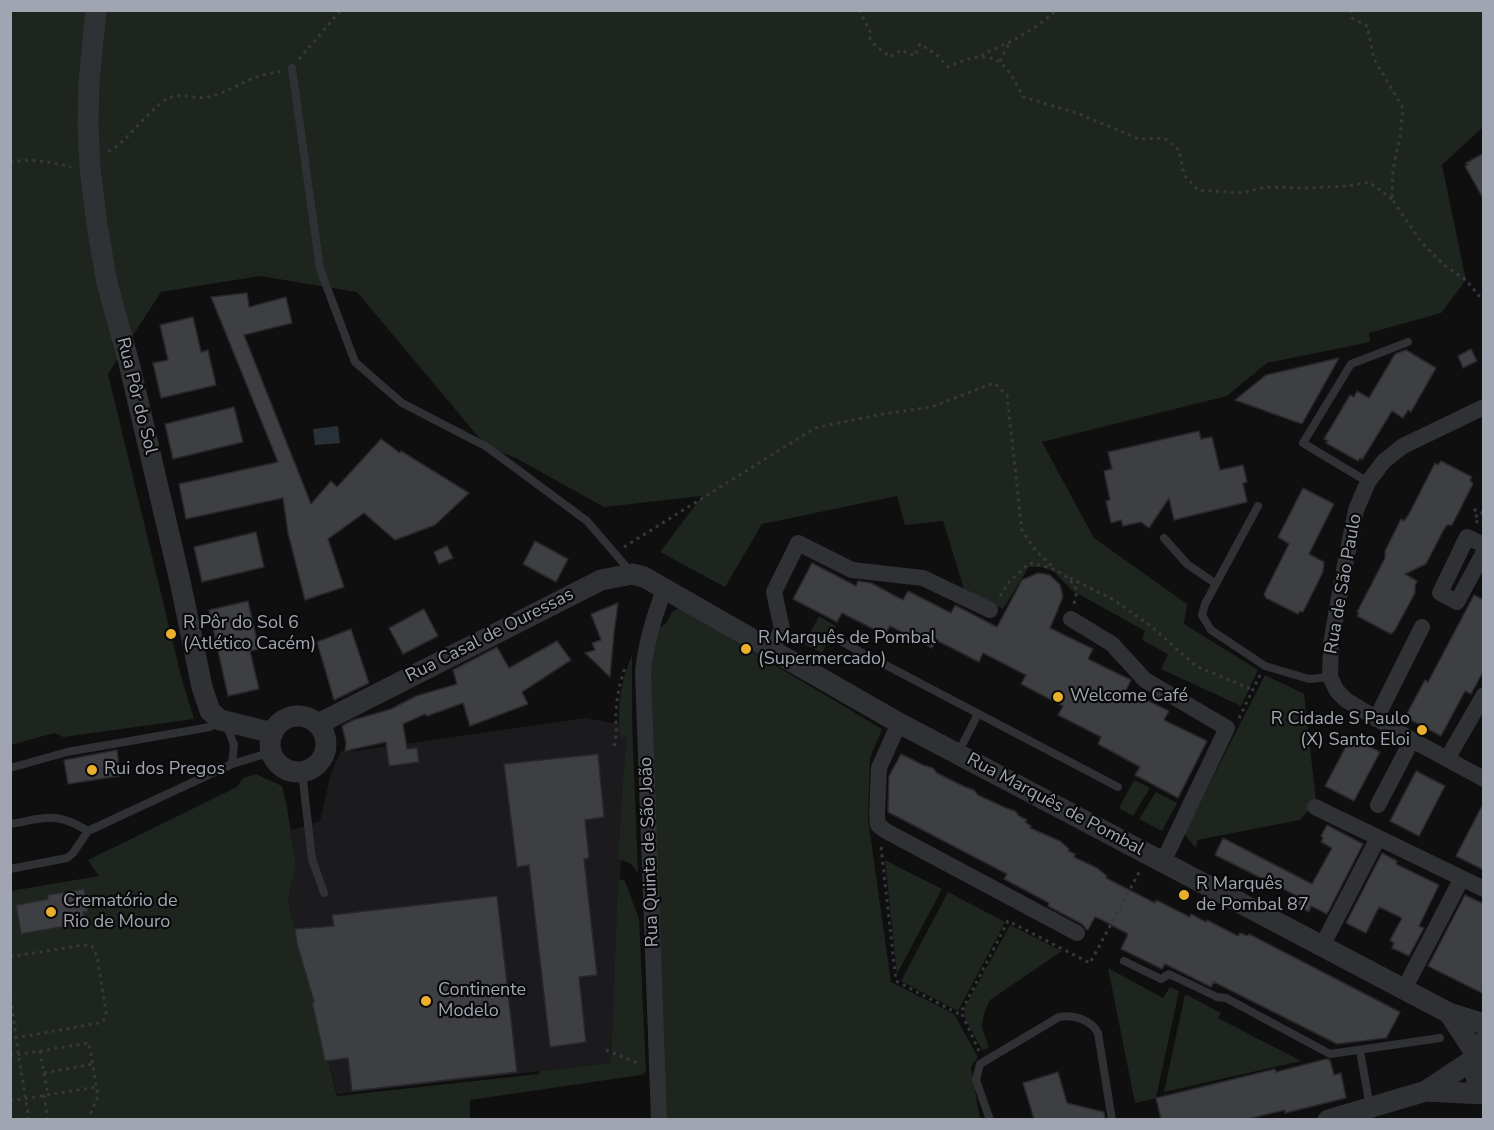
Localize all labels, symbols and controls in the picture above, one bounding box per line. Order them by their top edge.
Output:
street label: Rua Pôr do Sol [111,335,161,457]
street label: Rua de São Paulo [1321,512,1367,656]
street label: Rua Casal de Ouressas [402,584,578,688]
place label: R Pôr do Sol 6 (Atlético Cacém) [183,613,316,656]
marker: R Pôr do Sol 6 (Atlético Cacém) [164,627,178,641]
place label: R Marquês de Pombal (Supermercado) [758,628,936,670]
marker: R Marquês de Pombal (Supermercado) [739,642,753,656]
place label: Welcome Café [1070,686,1188,708]
marker: Welcome Café [1051,690,1065,704]
place label: R Cidade S Paulo (X) Santo Eloi [1271,709,1410,752]
marker: R Cidade S Paulo (X) Santo Eloi [1415,723,1429,737]
street label: Rua Marquês de Pombal [963,749,1147,861]
street label: Rua Quinta de São João [636,756,664,948]
place label: Rui dos Pregos [104,759,225,781]
marker: Rui dos Pregos [85,763,99,777]
place label: R Marquês de Pombal 87 [1196,874,1309,916]
marker: R Marquês de Pombal 87 [1177,888,1191,902]
place label: Crematório de Rio de Mouro [63,891,178,934]
marker: Crematório de Rio de Mouro [44,905,58,919]
place label: Continente Modelo [438,980,526,1022]
marker: Continente Modelo [419,994,433,1008]

